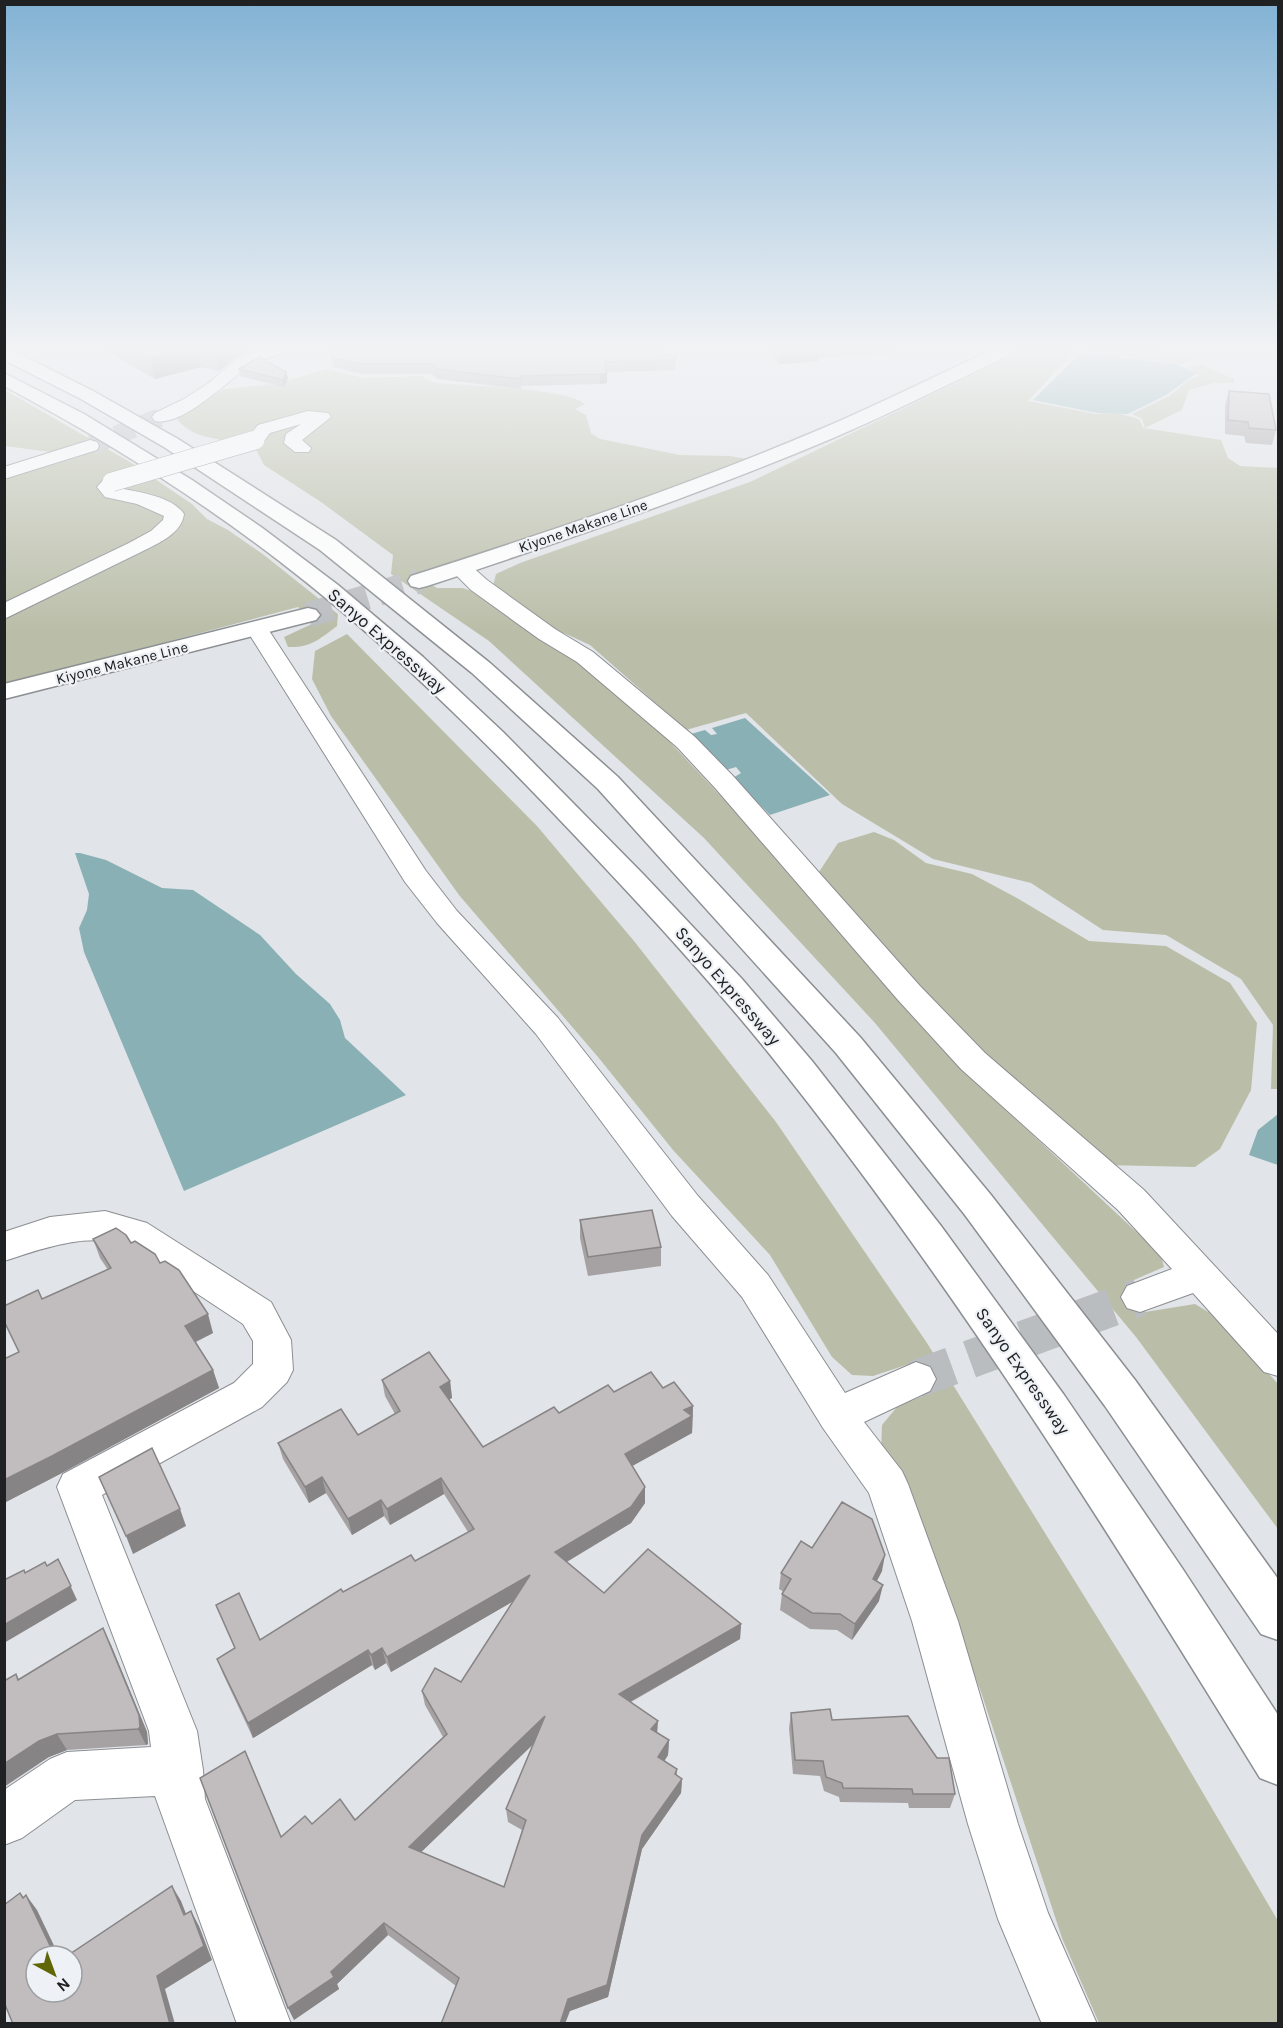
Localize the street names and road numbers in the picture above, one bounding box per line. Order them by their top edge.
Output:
street label: Kiyone Makane Line [516,495,650,557]
street label: Sanyo Expressway [323,583,451,699]
street label: Kiyone Makane Line [54,638,190,688]
street label: Sanyo Expressway [670,922,786,1050]
street label: Sanyo Expressway [971,1303,1075,1439]

